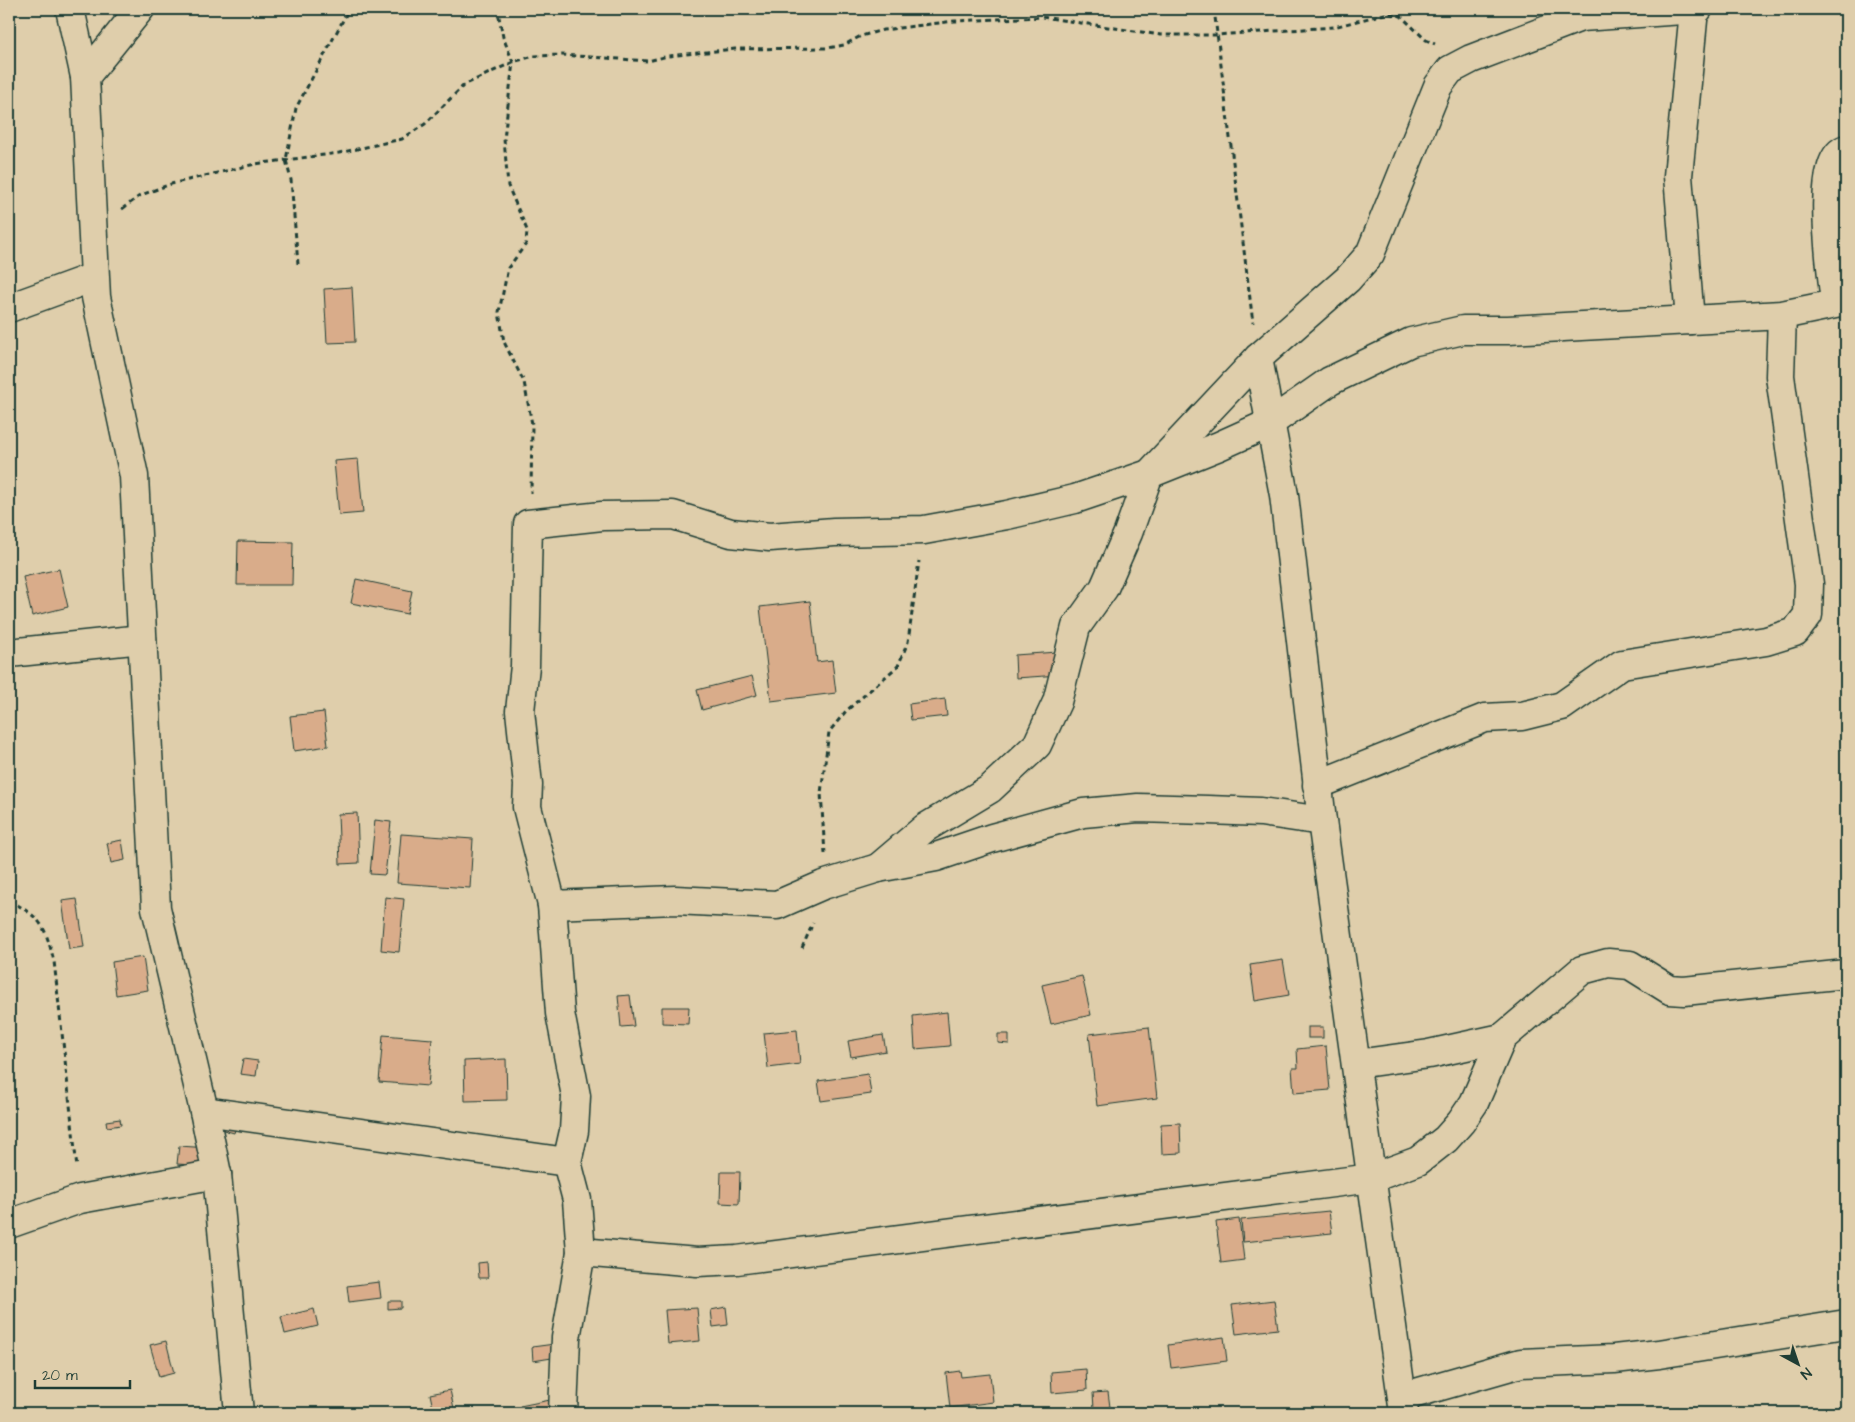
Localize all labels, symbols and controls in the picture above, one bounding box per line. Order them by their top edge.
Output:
north arrow [1772,1340,1822,1390]
scale bar [35,1357,130,1389]
text: N [1796,1363,1816,1384]
text: 20 m [42,1365,78,1386]

